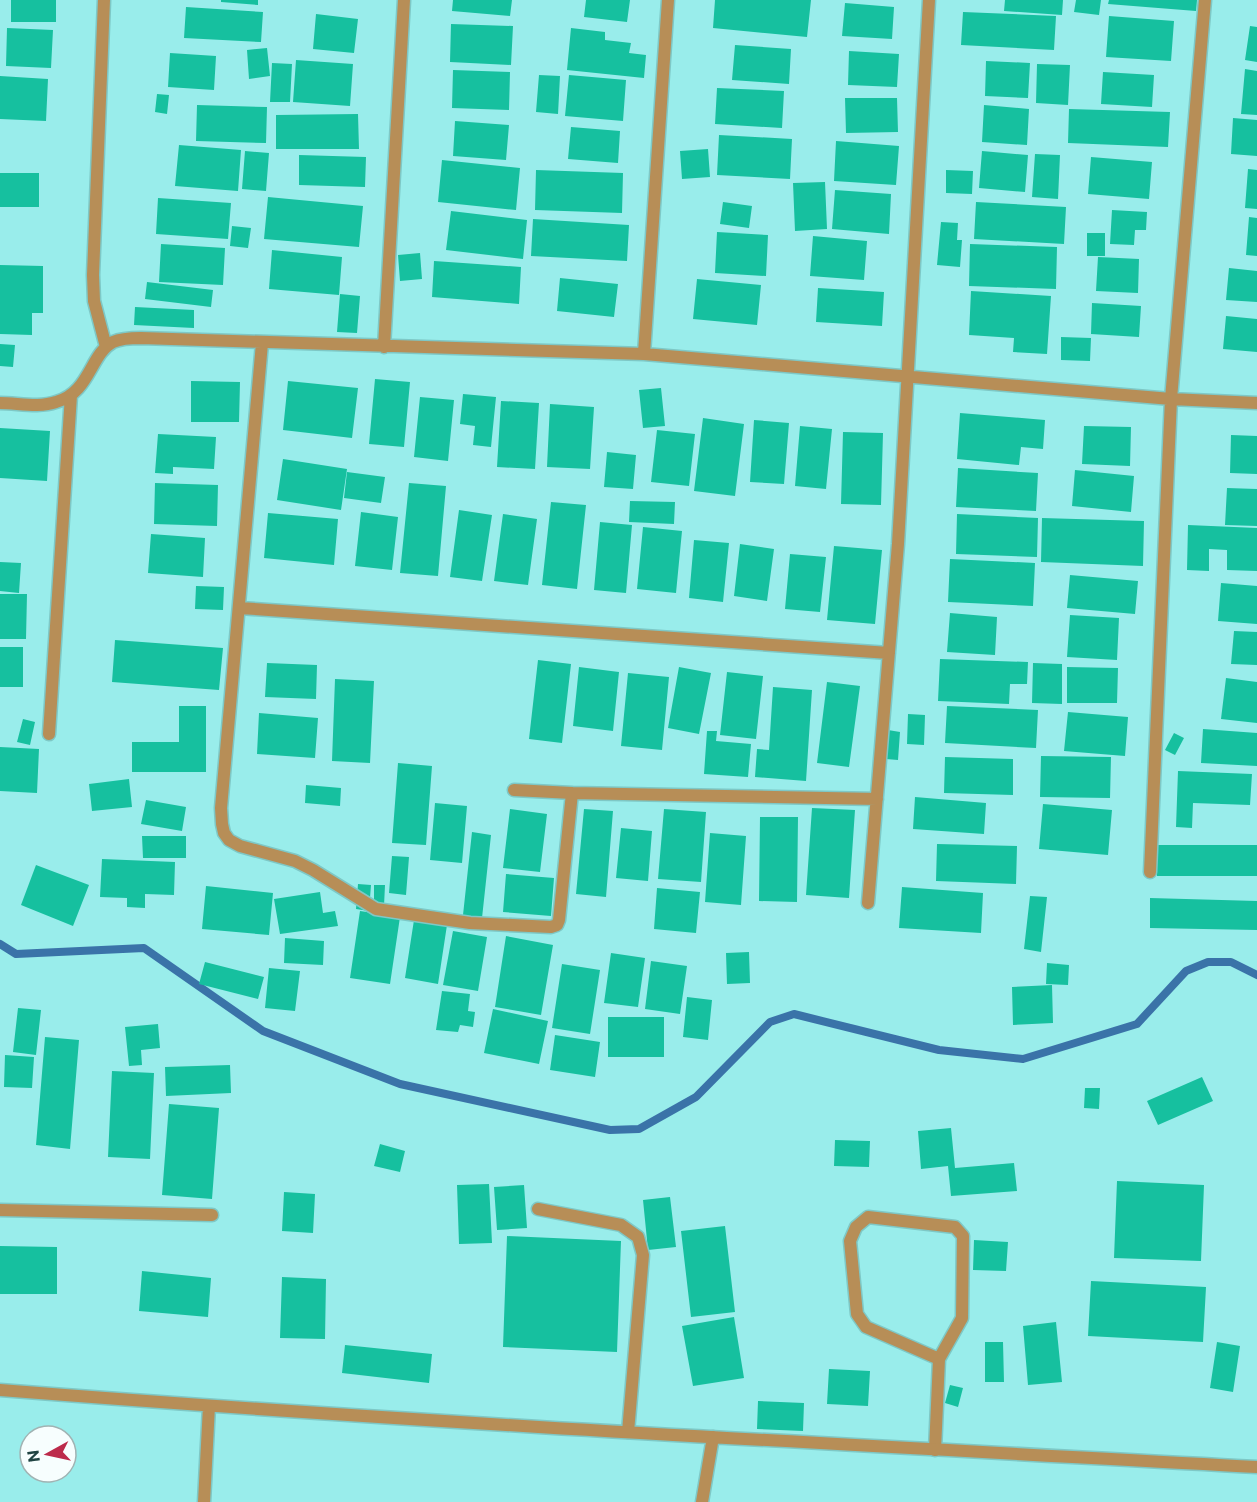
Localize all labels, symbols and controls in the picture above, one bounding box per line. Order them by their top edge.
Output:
north arrow [18,1424,78,1484]
text: N [22,1449,43,1463]

